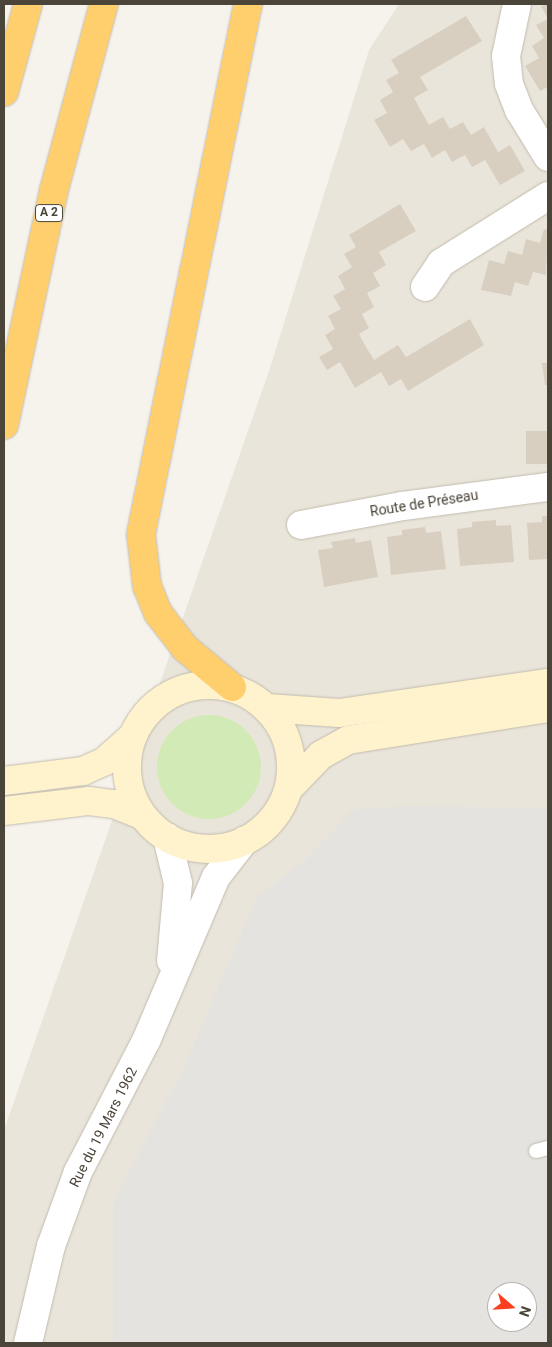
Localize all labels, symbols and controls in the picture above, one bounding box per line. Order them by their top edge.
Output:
road number: A 2 [34,204,64,222]
street label: Route de Préseau [369,486,479,520]
street label: Rue du 19 Mars 1962 [65,1064,141,1190]
north arrow [487,1282,537,1332]
text: N [516,1304,534,1319]

